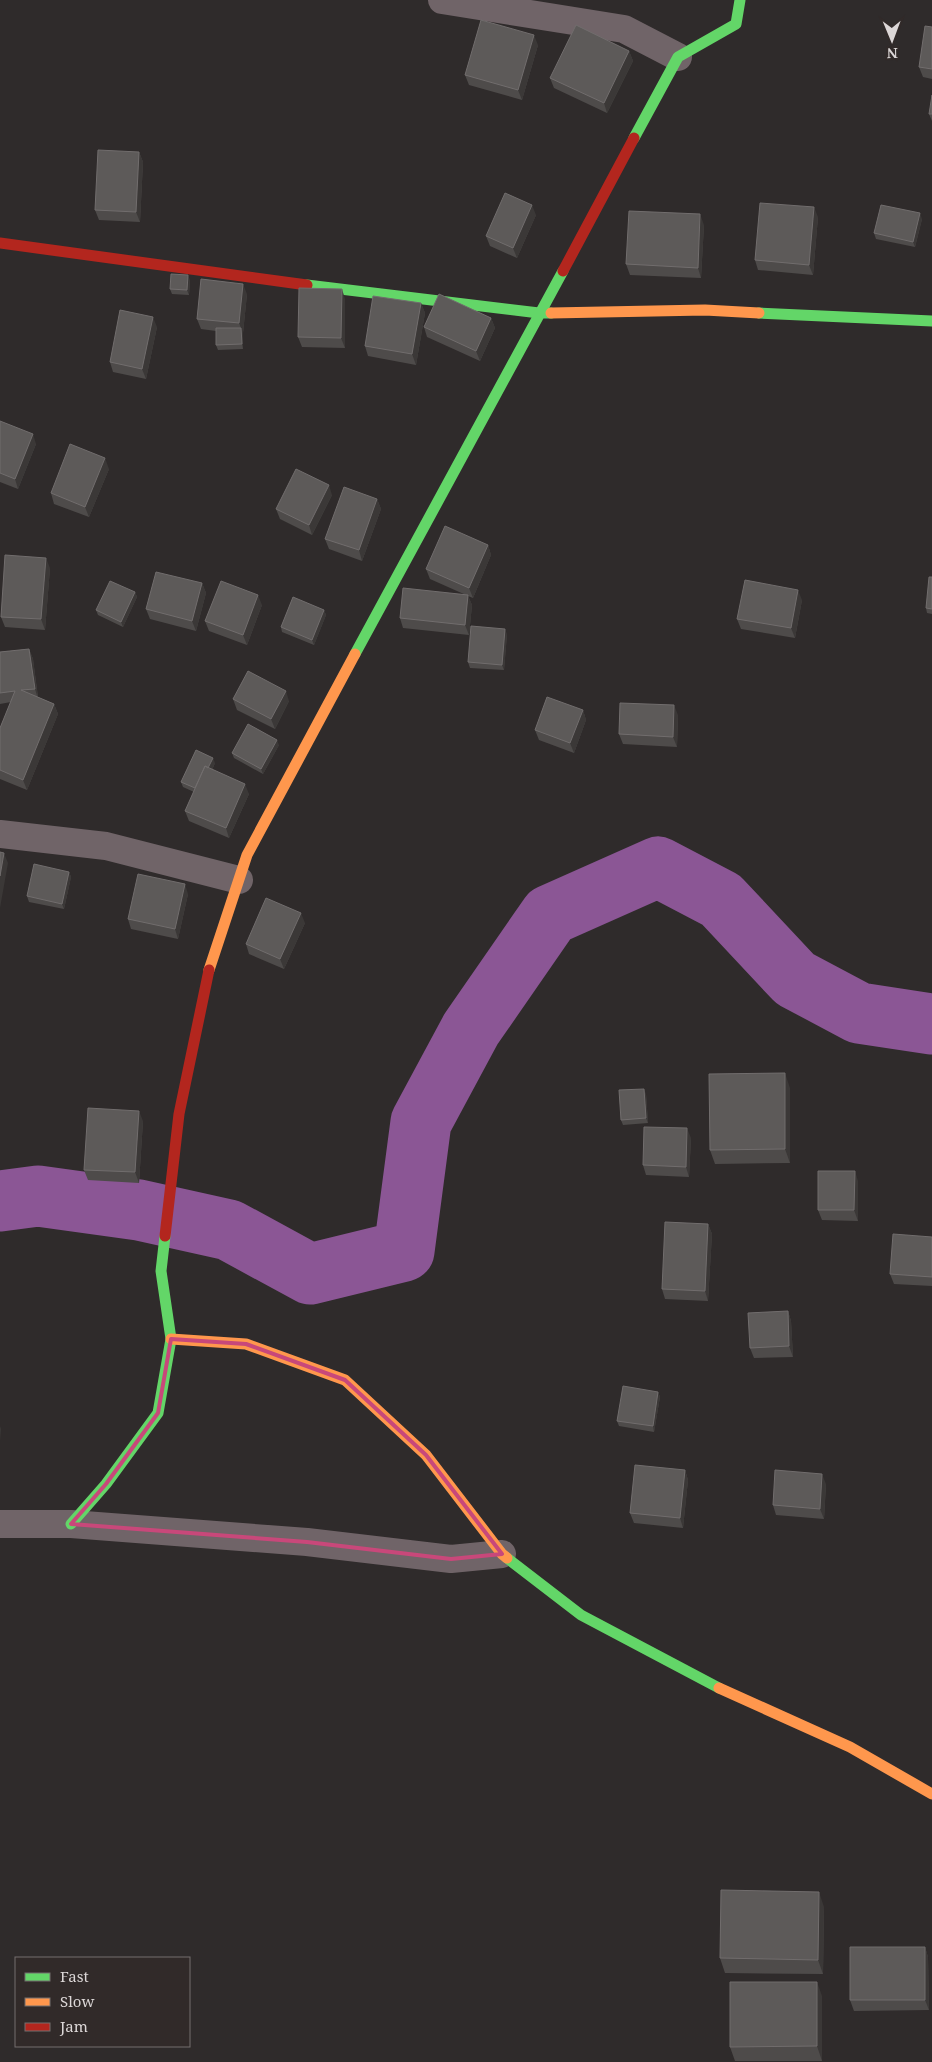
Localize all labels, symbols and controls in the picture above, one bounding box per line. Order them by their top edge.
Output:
north arrow [867,15,917,65]
text: N [887,44,898,63]
legend [15,1957,190,2047]
text: Fast [60,1966,89,1986]
text: Slow [60,1991,94,2011]
text: Jam [59,2016,88,2036]

